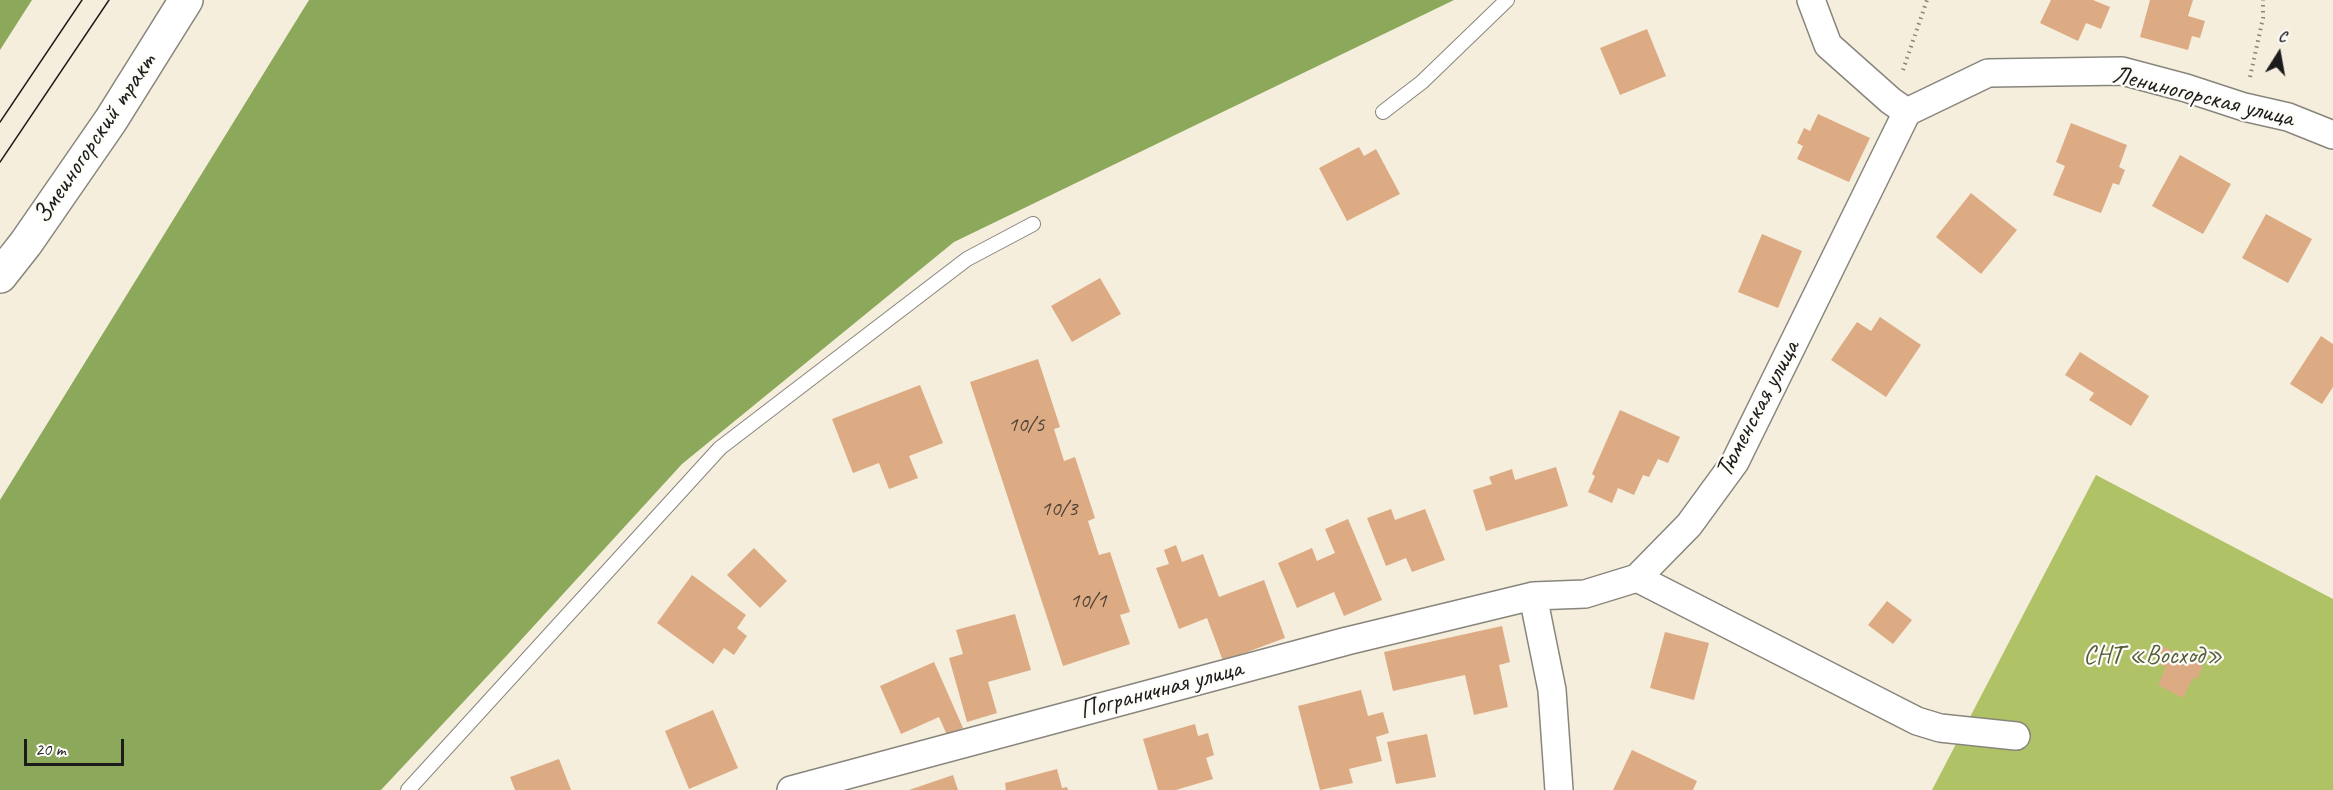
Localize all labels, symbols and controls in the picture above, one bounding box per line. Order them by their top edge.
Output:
north arrow [2249,24,2309,84]
text: С [2277,26,2288,47]
street label: Змеиногорский тракт [27,48,163,230]
street label: Лениногорская улица [2109,59,2297,135]
street label: Тюменская улица [1709,335,1807,483]
house number: 10/5 [1008,412,1044,438]
house number: 10/3 [1041,496,1077,522]
house number: 10/1 [1070,588,1106,614]
park label: СНТ «Восход» [2083,640,2223,672]
street label: Пограничная улица [1076,653,1246,727]
scale bar [27,727,128,765]
text: 20 m [35,738,66,760]

